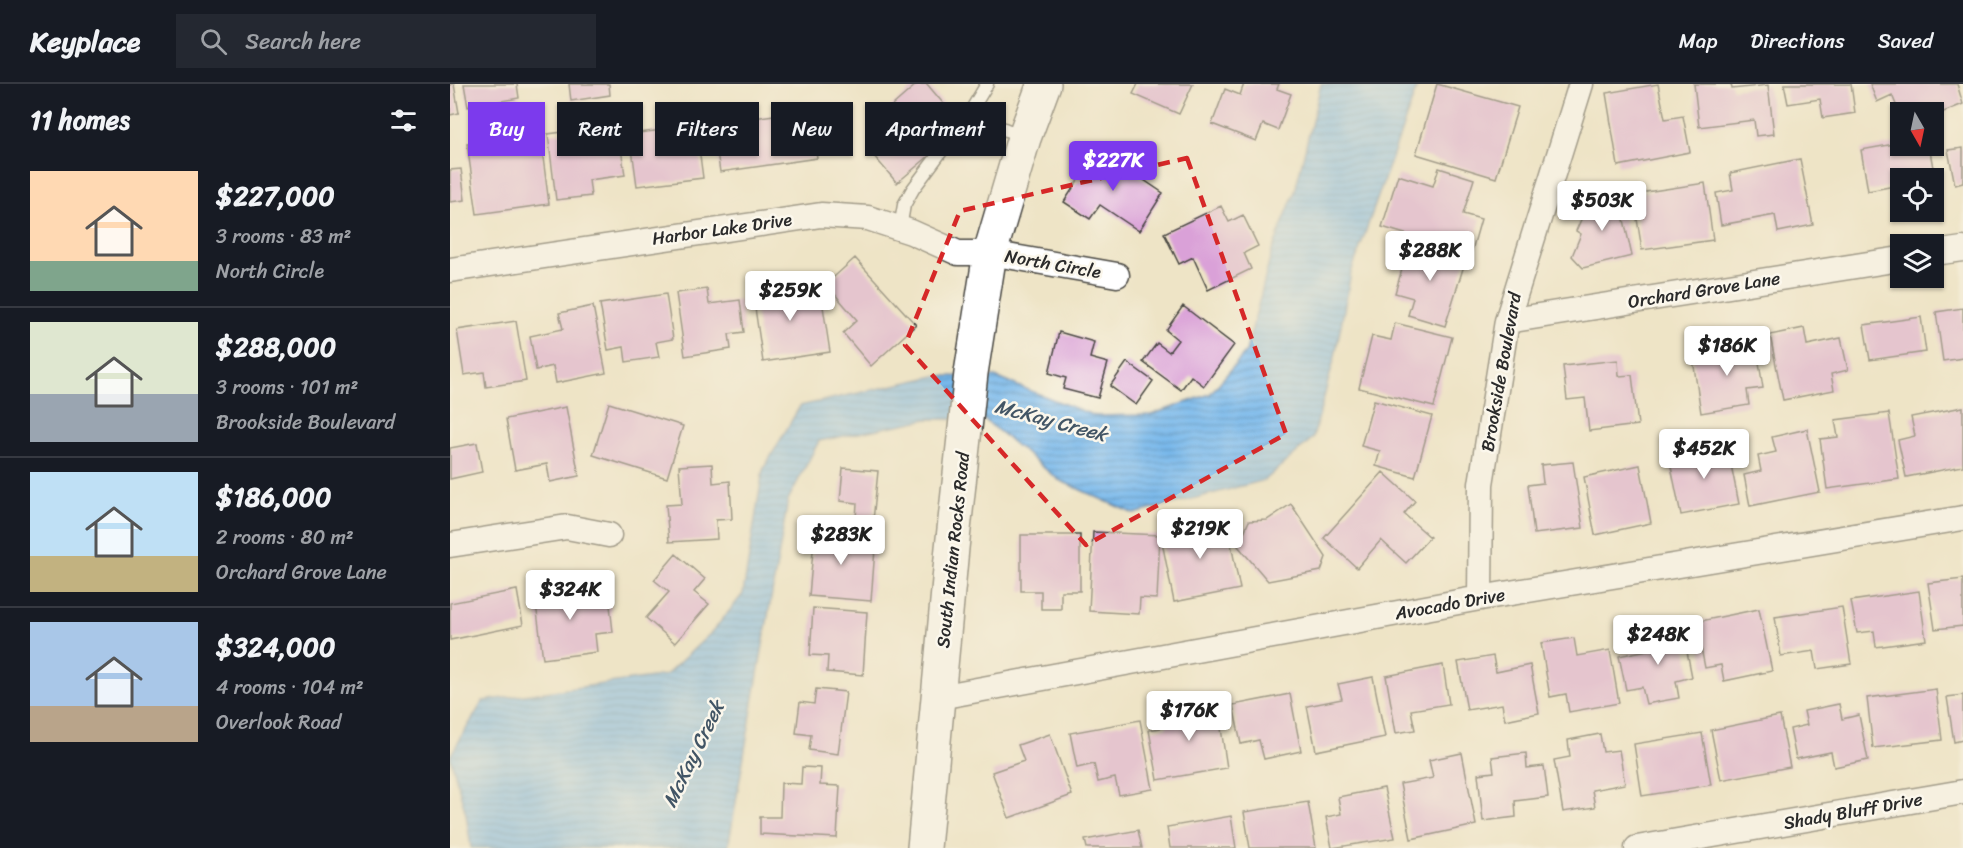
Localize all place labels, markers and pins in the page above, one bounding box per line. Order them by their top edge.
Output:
pin: $227K [1071,141,1155,192]
pin: $503K [1560,181,1644,232]
pin: $288K [1388,231,1472,282]
pin: $259K [748,271,832,322]
pin: $186K [1685,326,1769,377]
pin: $452K [1662,429,1746,480]
pin: $219K [1158,509,1242,560]
pin: $283K [799,515,883,566]
pin: $324K [528,570,612,621]
pin: $248K [1616,615,1700,666]
pin: $176K [1147,691,1231,742]

